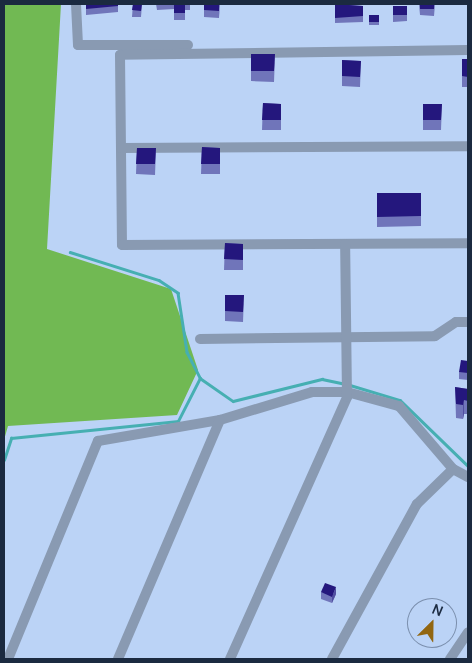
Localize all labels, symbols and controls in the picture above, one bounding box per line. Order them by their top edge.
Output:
north arrow [407,598,457,648]
text: N [429,599,446,620]

